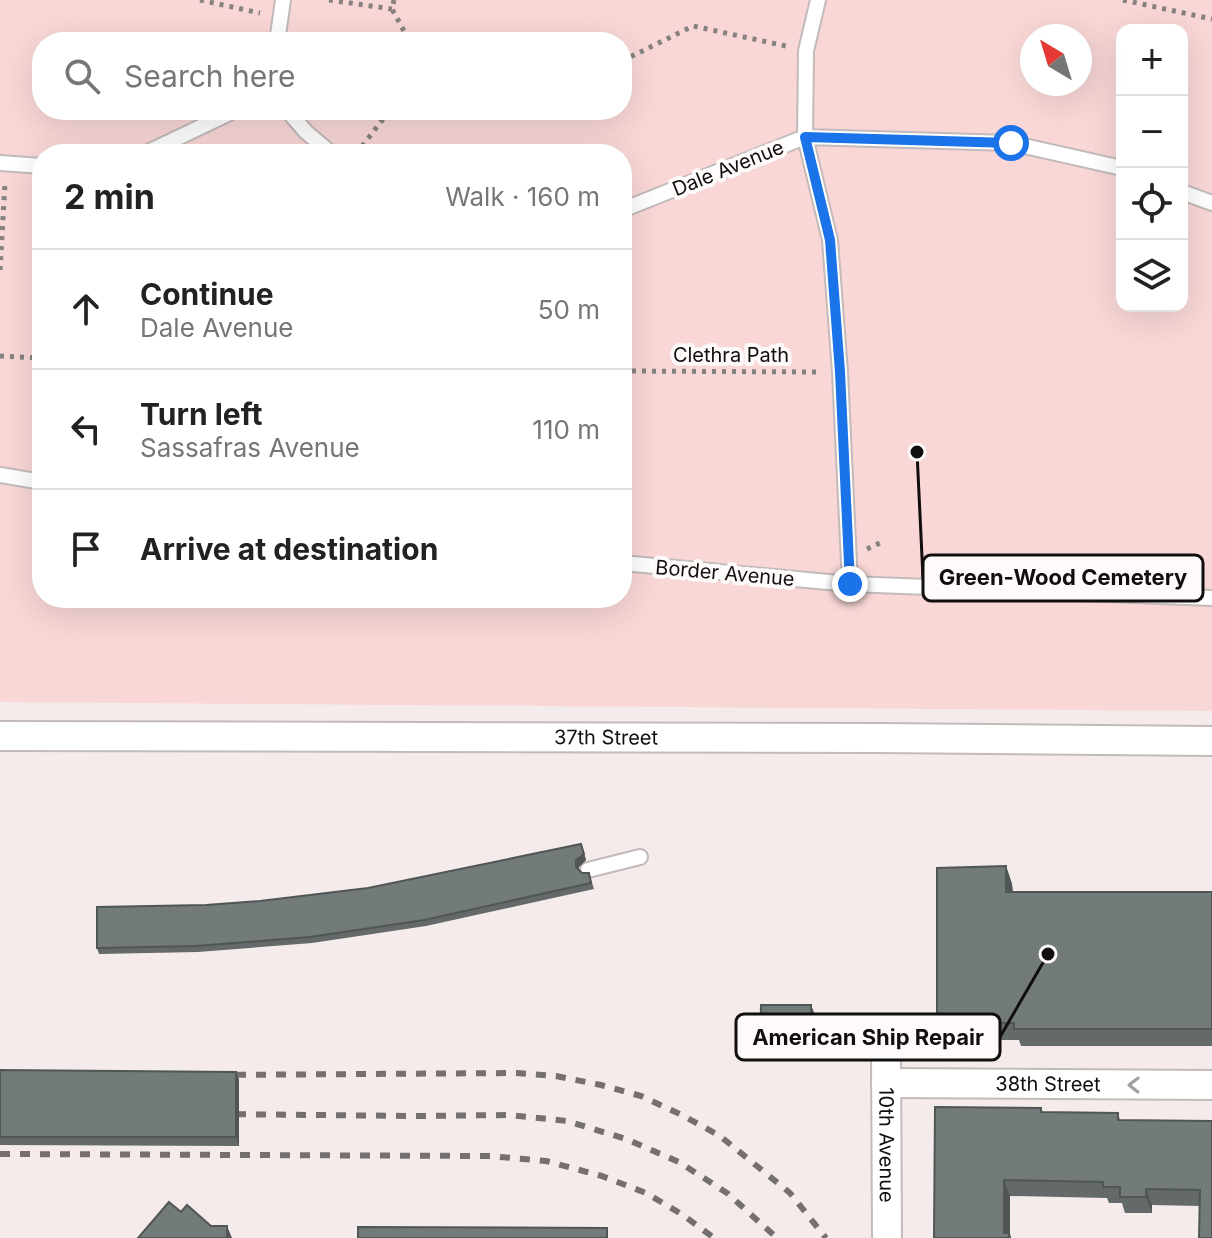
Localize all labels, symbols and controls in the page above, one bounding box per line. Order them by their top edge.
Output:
north arrow [1020,24,1092,96]
map controls [1116,24,1188,312]
button: + [1116,24,1188,96]
search box [32,32,632,120]
icon: search [60,54,104,98]
text: Search here [124,58,296,94]
button: − [1116,96,1188,168]
route start [993,125,1029,161]
street label: Dale Avenue [669,135,787,201]
button: locate [1116,168,1188,240]
text: 2 min [64,176,155,217]
text: Walk · 160 m [445,181,600,212]
button: layers [1116,240,1188,312]
text: Continue [140,276,274,312]
icon: ahead [64,287,108,331]
text: 50 m [538,294,600,325]
text: Dale Avenue [140,312,293,343]
street label: Clethra Path [673,343,789,367]
text: Turn left [140,396,262,432]
icon: left [64,407,108,451]
text: 110 m [532,414,600,445]
text: Sassafras Avenue [140,432,360,463]
icon: arrive [64,527,108,571]
text: Arrive at destination [140,531,438,567]
street label: Border Avenue [654,555,796,591]
callout: Green-Wood Cemetery [923,555,1203,601]
text: Green-Wood Cemetery [939,564,1187,590]
route end [832,566,868,602]
street label: 37th Street [554,725,659,749]
callout: American Ship Repair [736,1014,1000,1060]
text: American Ship Repair [752,1024,984,1050]
street label: 38th Street [995,1072,1101,1096]
one-way arrow [1127,1076,1140,1094]
street label: 10th Avenue [874,1087,899,1203]

